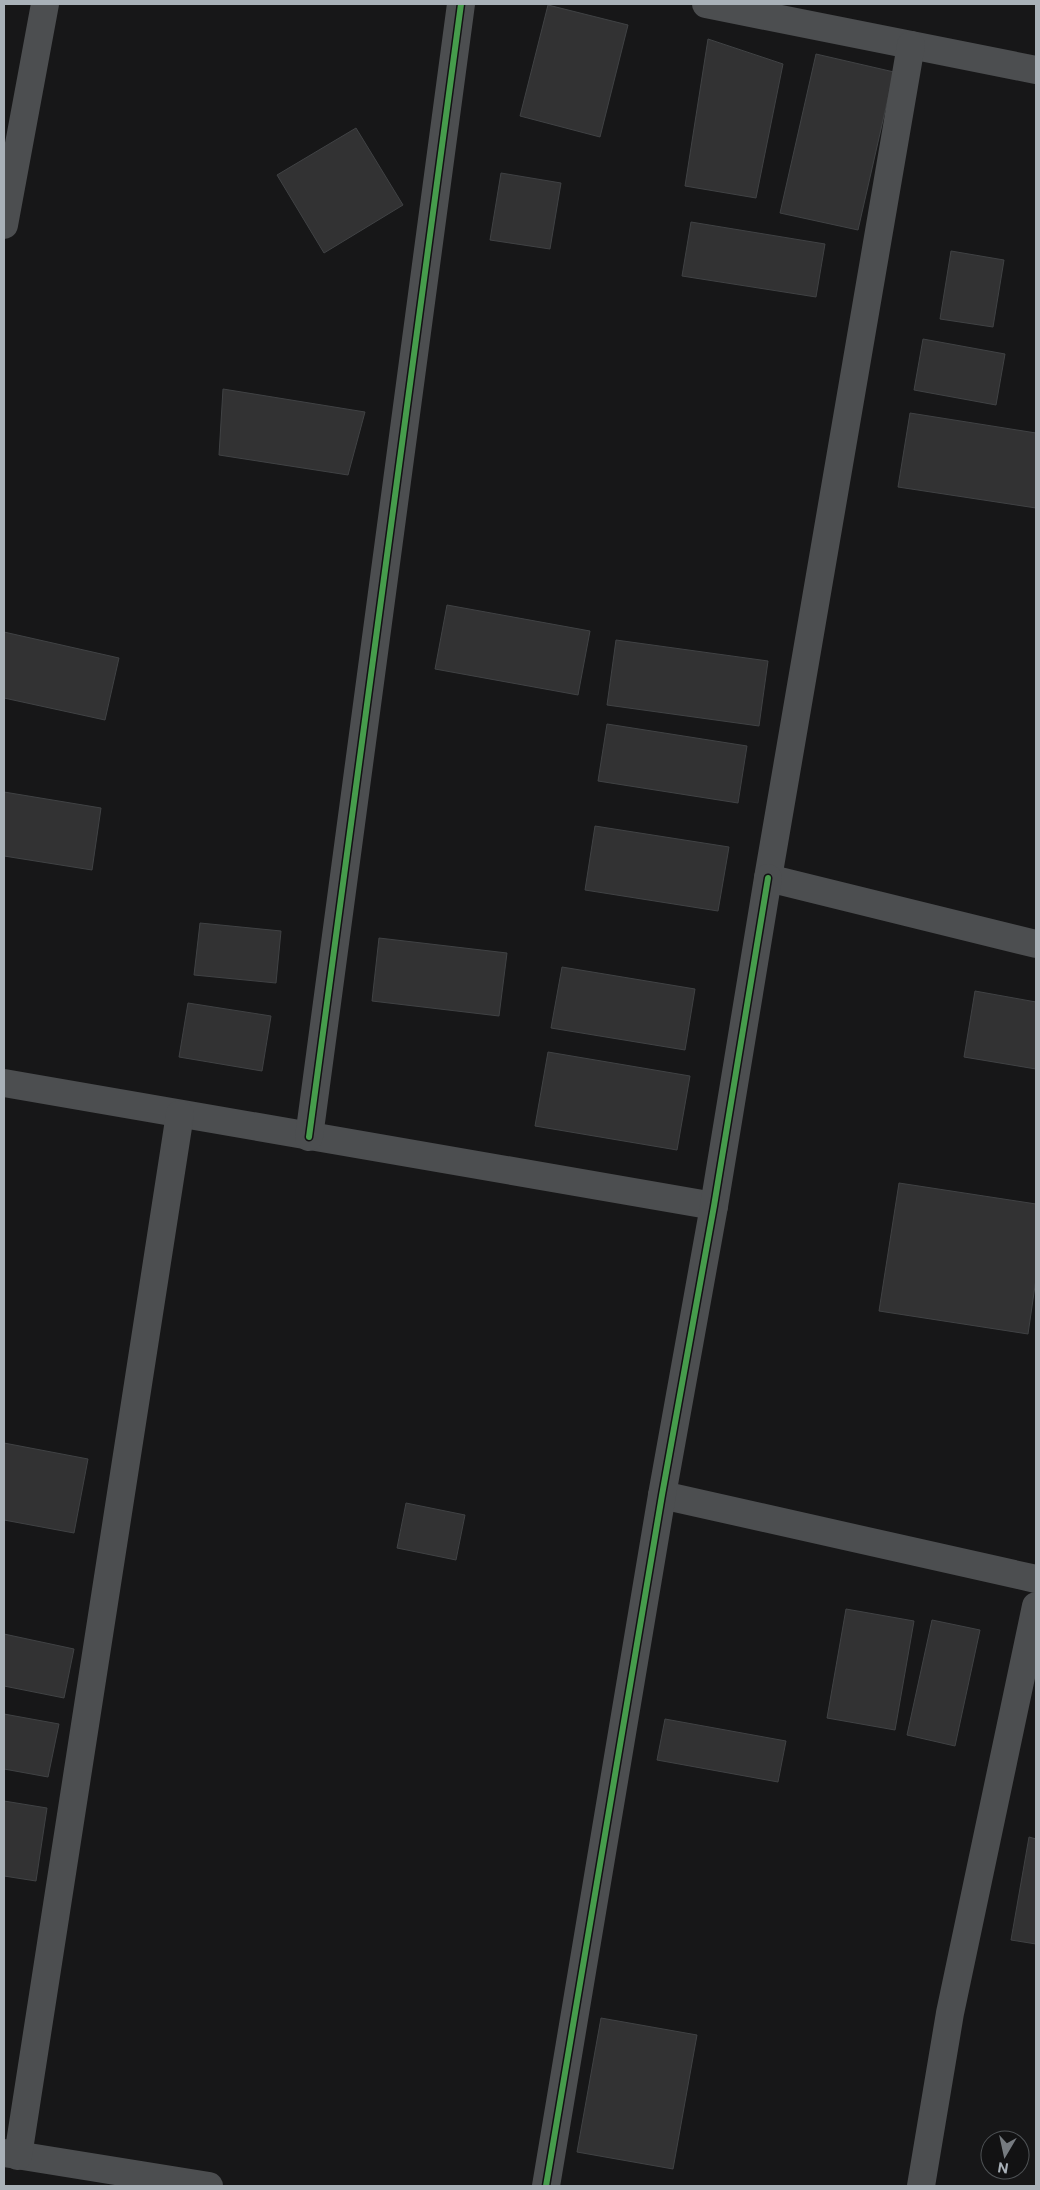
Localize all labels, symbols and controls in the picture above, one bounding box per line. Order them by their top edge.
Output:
north arrow [980,2130,1030,2180]
text: N [996,2159,1010,2177]

